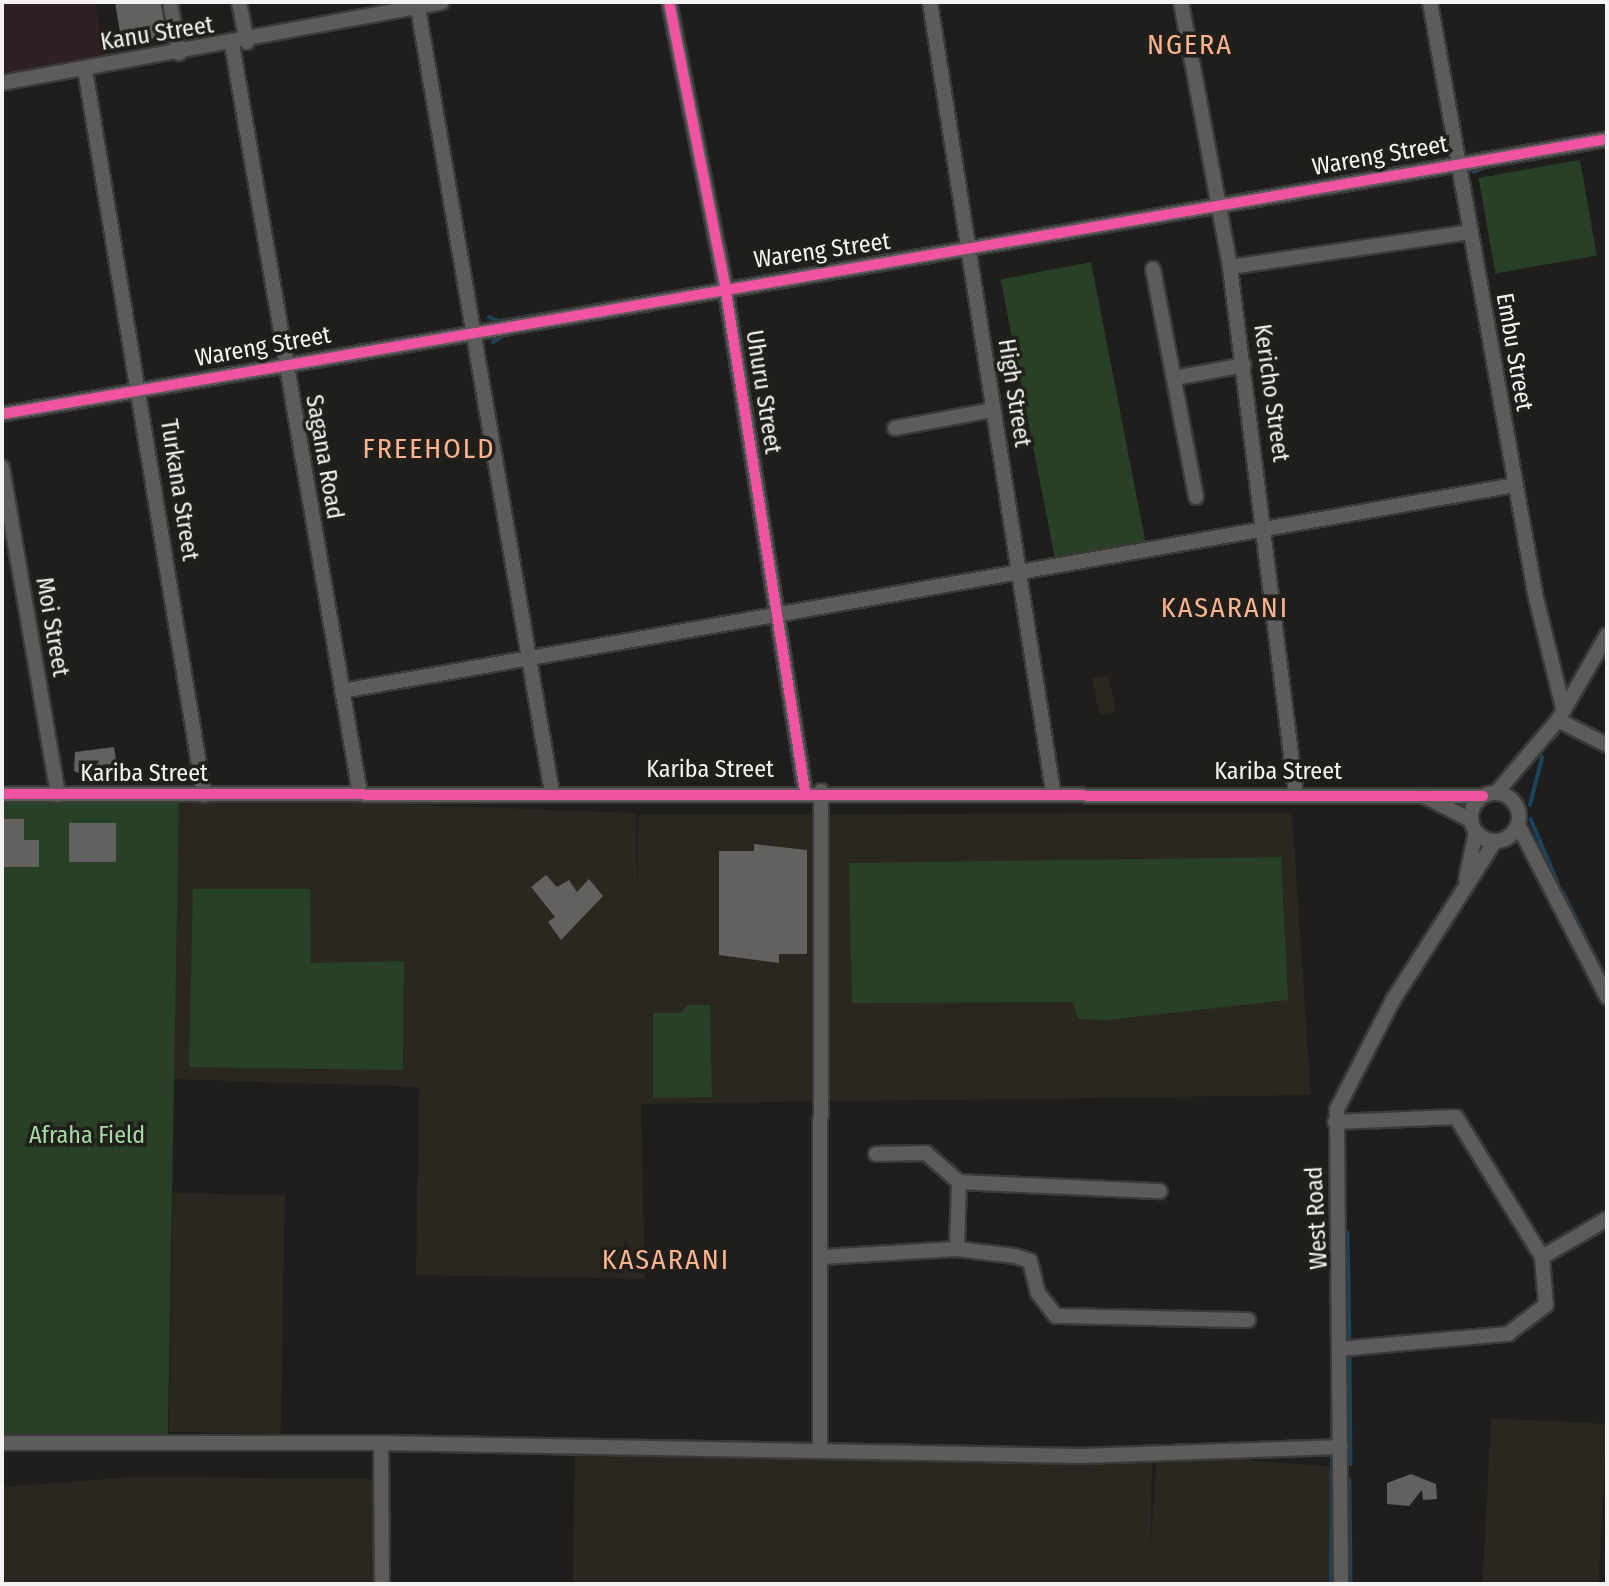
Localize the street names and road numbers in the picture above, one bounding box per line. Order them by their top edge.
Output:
street label: Kanu Street [98,11,216,57]
street label: Wareng Street [1310,130,1450,182]
street label: Wareng Street [752,227,892,275]
street label: Embu Street [1489,291,1539,413]
street label: Wareng Street [193,321,333,373]
street label: Kericho Street [1247,322,1295,464]
street label: Uhuru Street [739,328,787,456]
street label: High Street [991,337,1037,449]
street label: Sagana Road [299,393,349,521]
street label: Turkana Street [154,417,204,563]
street label: Moi Street [29,575,75,679]
street label: Kariba Street [646,756,774,784]
street label: Kariba Street [1214,758,1342,786]
street label: Kariba Street [80,760,208,788]
street label: West Road [1300,1166,1334,1270]

